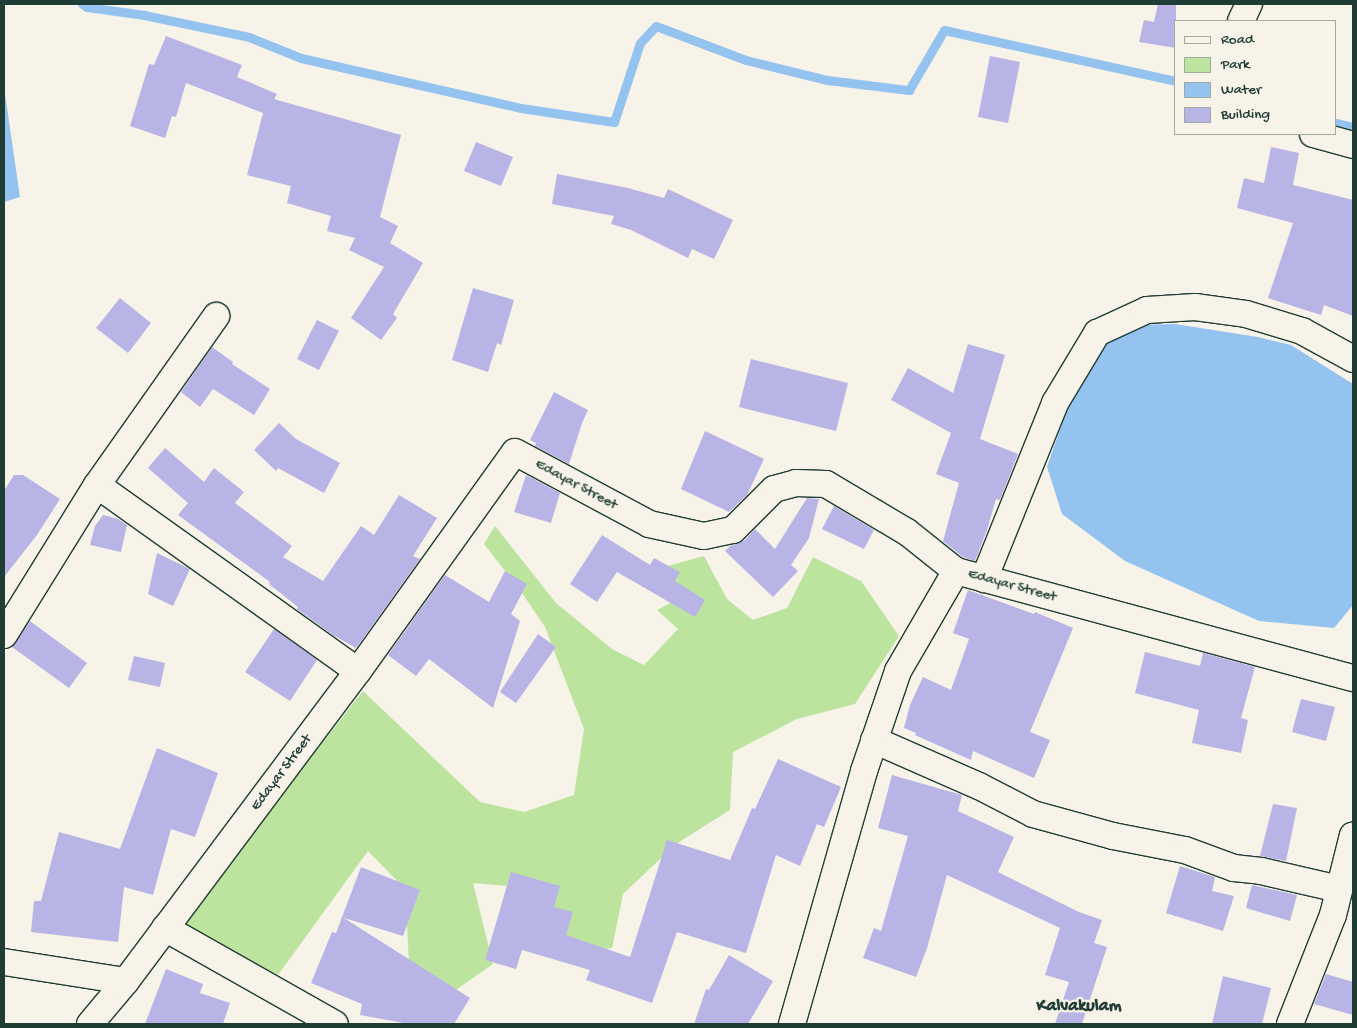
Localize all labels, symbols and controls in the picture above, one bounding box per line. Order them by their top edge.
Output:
legend [1174,20,1337,135]
text: Road [1221,31,1254,49]
text: Park [1221,56,1250,74]
text: Water [1221,81,1261,99]
text: Building [1221,106,1270,124]
street label: Edayar Street [532,456,620,514]
street label: Edayar Street [966,566,1058,606]
street label: Edayar Street [247,731,317,815]
district label: Kalvakulam [1036,996,1122,1018]

